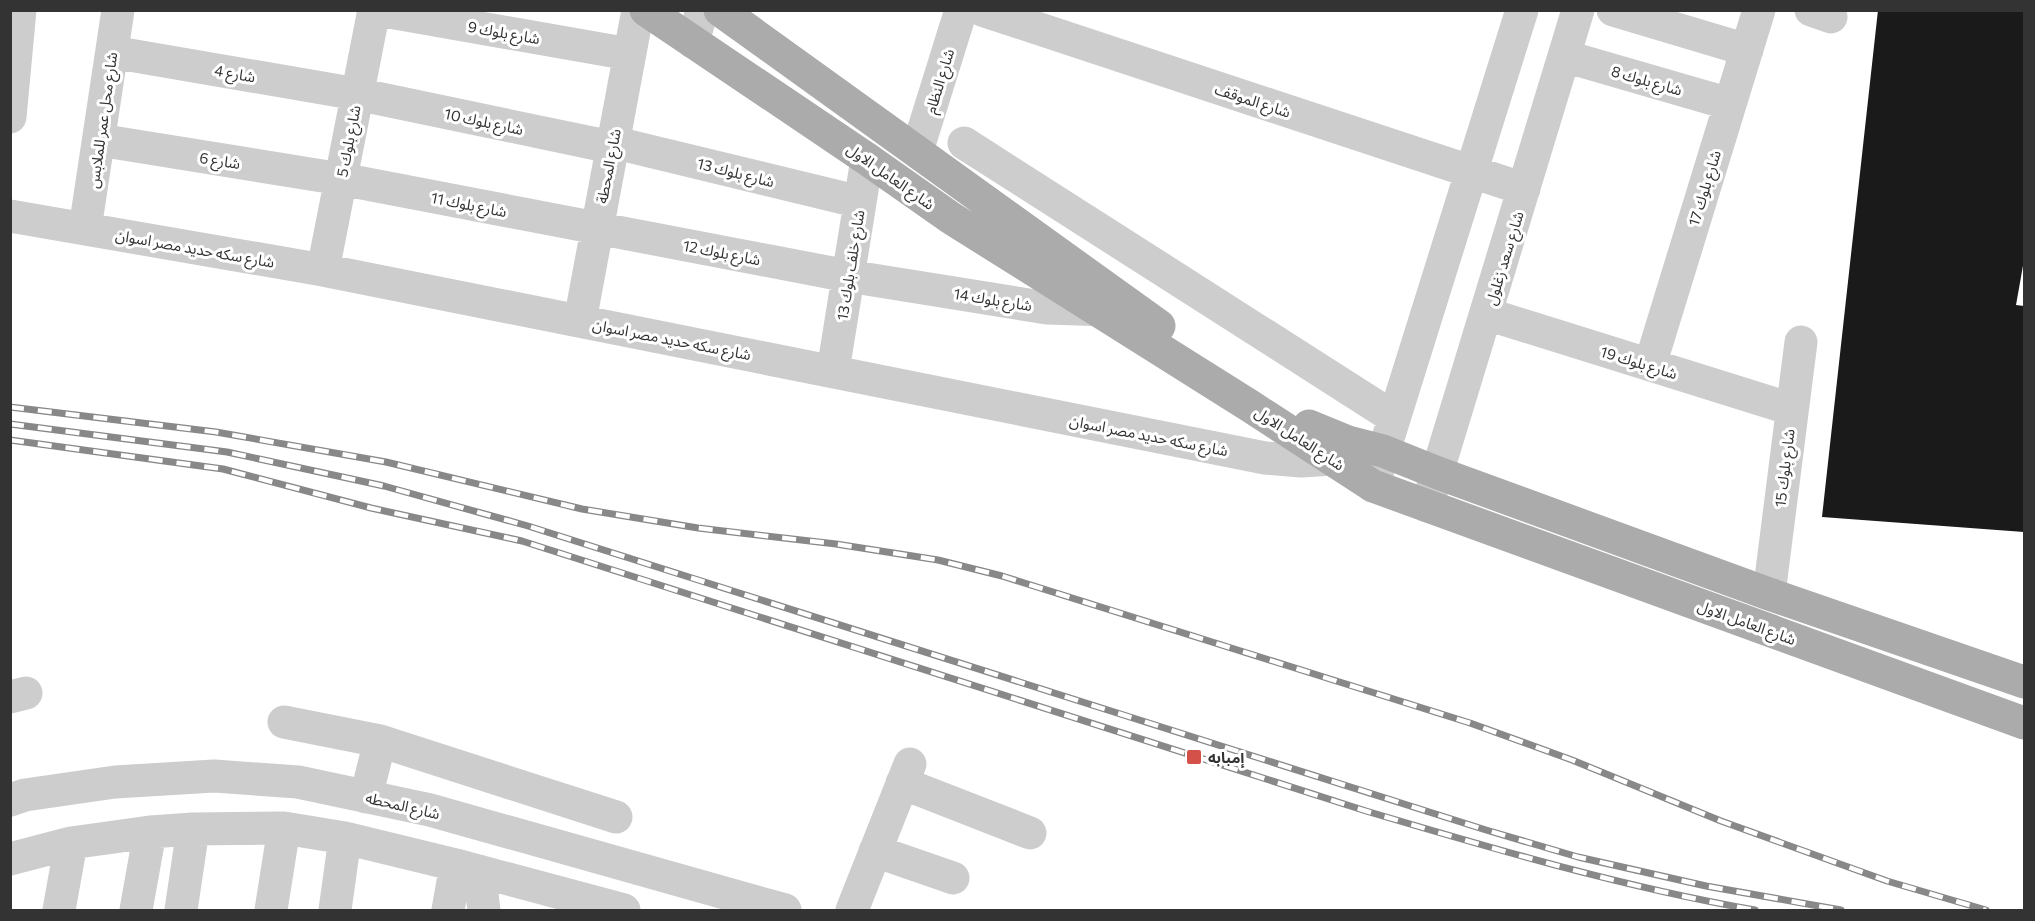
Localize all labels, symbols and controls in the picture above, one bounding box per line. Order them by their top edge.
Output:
street label: شارع بلوك 9 [466,17,542,51]
street label: شارع النظام [921,46,961,117]
street label: شارع محل عمر للملابس [84,50,124,190]
street label: شارع 4 [213,61,257,89]
street label: شارع بلوك 8 [1608,61,1685,103]
street label: شارع الموقف [1212,79,1293,125]
street label: شارع بلوك 5 [332,103,368,179]
street label: شارع بلوك 10 [442,104,525,142]
street label: شارع المحطة [592,127,628,206]
street label: شارع العامل الاول [841,139,938,216]
street label: شارع 6 [198,148,242,176]
street label: شارع بلوك 17 [1684,148,1728,229]
street label: شارع بلوك 13 [695,154,777,194]
street label: شارع بلوك 11 [429,188,509,224]
street label: شارع خلف بلوك 13 [832,208,872,322]
street label: شارع سعد زغلول [1481,209,1531,308]
street label: شارع سكه حديد مصر اسوان [113,225,276,275]
street label: شارع بلوك 12 [681,236,763,272]
street label: شارع بلوك 14 [952,284,1034,318]
street label: شارع سكه حديد مصر اسوان [591,315,753,367]
street label: شارع بلوك 19 [1597,342,1680,386]
street label: شارع العامل الاول [1250,402,1348,477]
street label: شارع سكه حديد مصر اسوان [1068,411,1230,463]
street label: شارع بلوك 15 [1770,428,1802,509]
street label: شارع العامل الاول [1694,596,1799,652]
marker: إمبابه [1185,748,1203,766]
place label: إمبابه [1208,748,1245,768]
street label: شارع المحطه [363,788,442,826]

